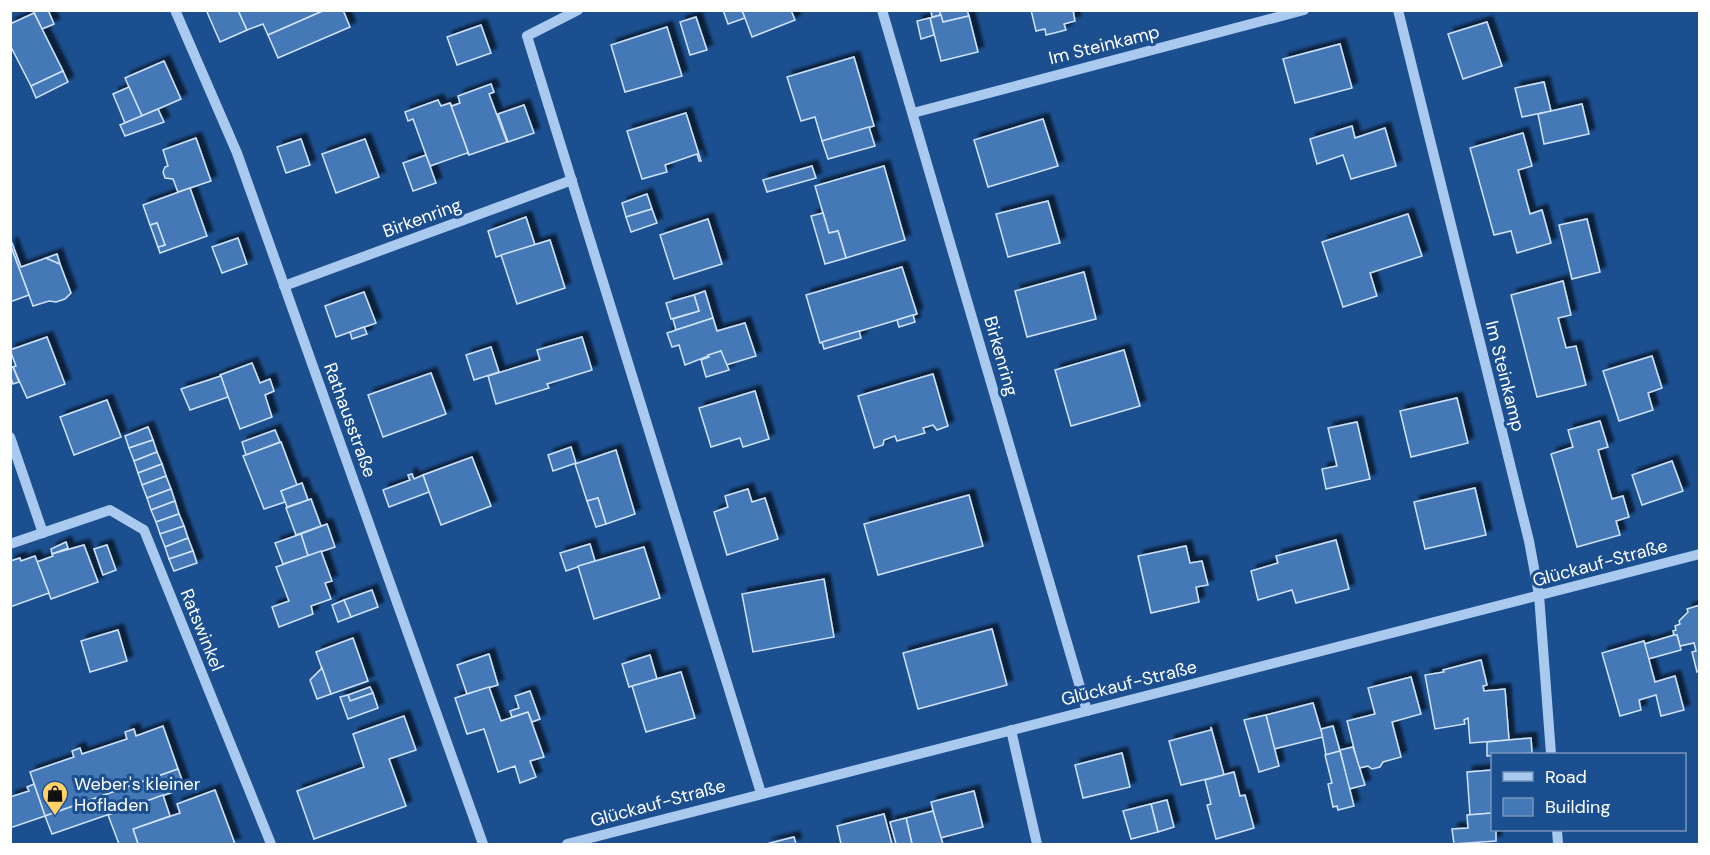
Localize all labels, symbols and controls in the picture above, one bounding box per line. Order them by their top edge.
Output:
street label: Im Steinkamp [1046,20,1162,70]
street label: Birkenring [379,193,465,243]
street label: Birkenring [978,313,1024,399]
street label: Im Steinkamp [1480,318,1530,434]
street label: Rathausstraße [318,359,382,481]
street label: Glückauf-Straße [1530,533,1670,593]
street label: Ratswinkel [175,585,229,675]
street label: Glückauf-Straße [1059,655,1199,711]
legend [1491,753,1686,831]
text: Road [1545,765,1587,789]
place label: Weber's kleiner Hofladen [74,772,201,817]
street label: Glückauf-Straße [588,773,728,833]
shop icon: Weber's kleiner Hofladen [40,779,70,817]
text: Building [1545,795,1610,819]

